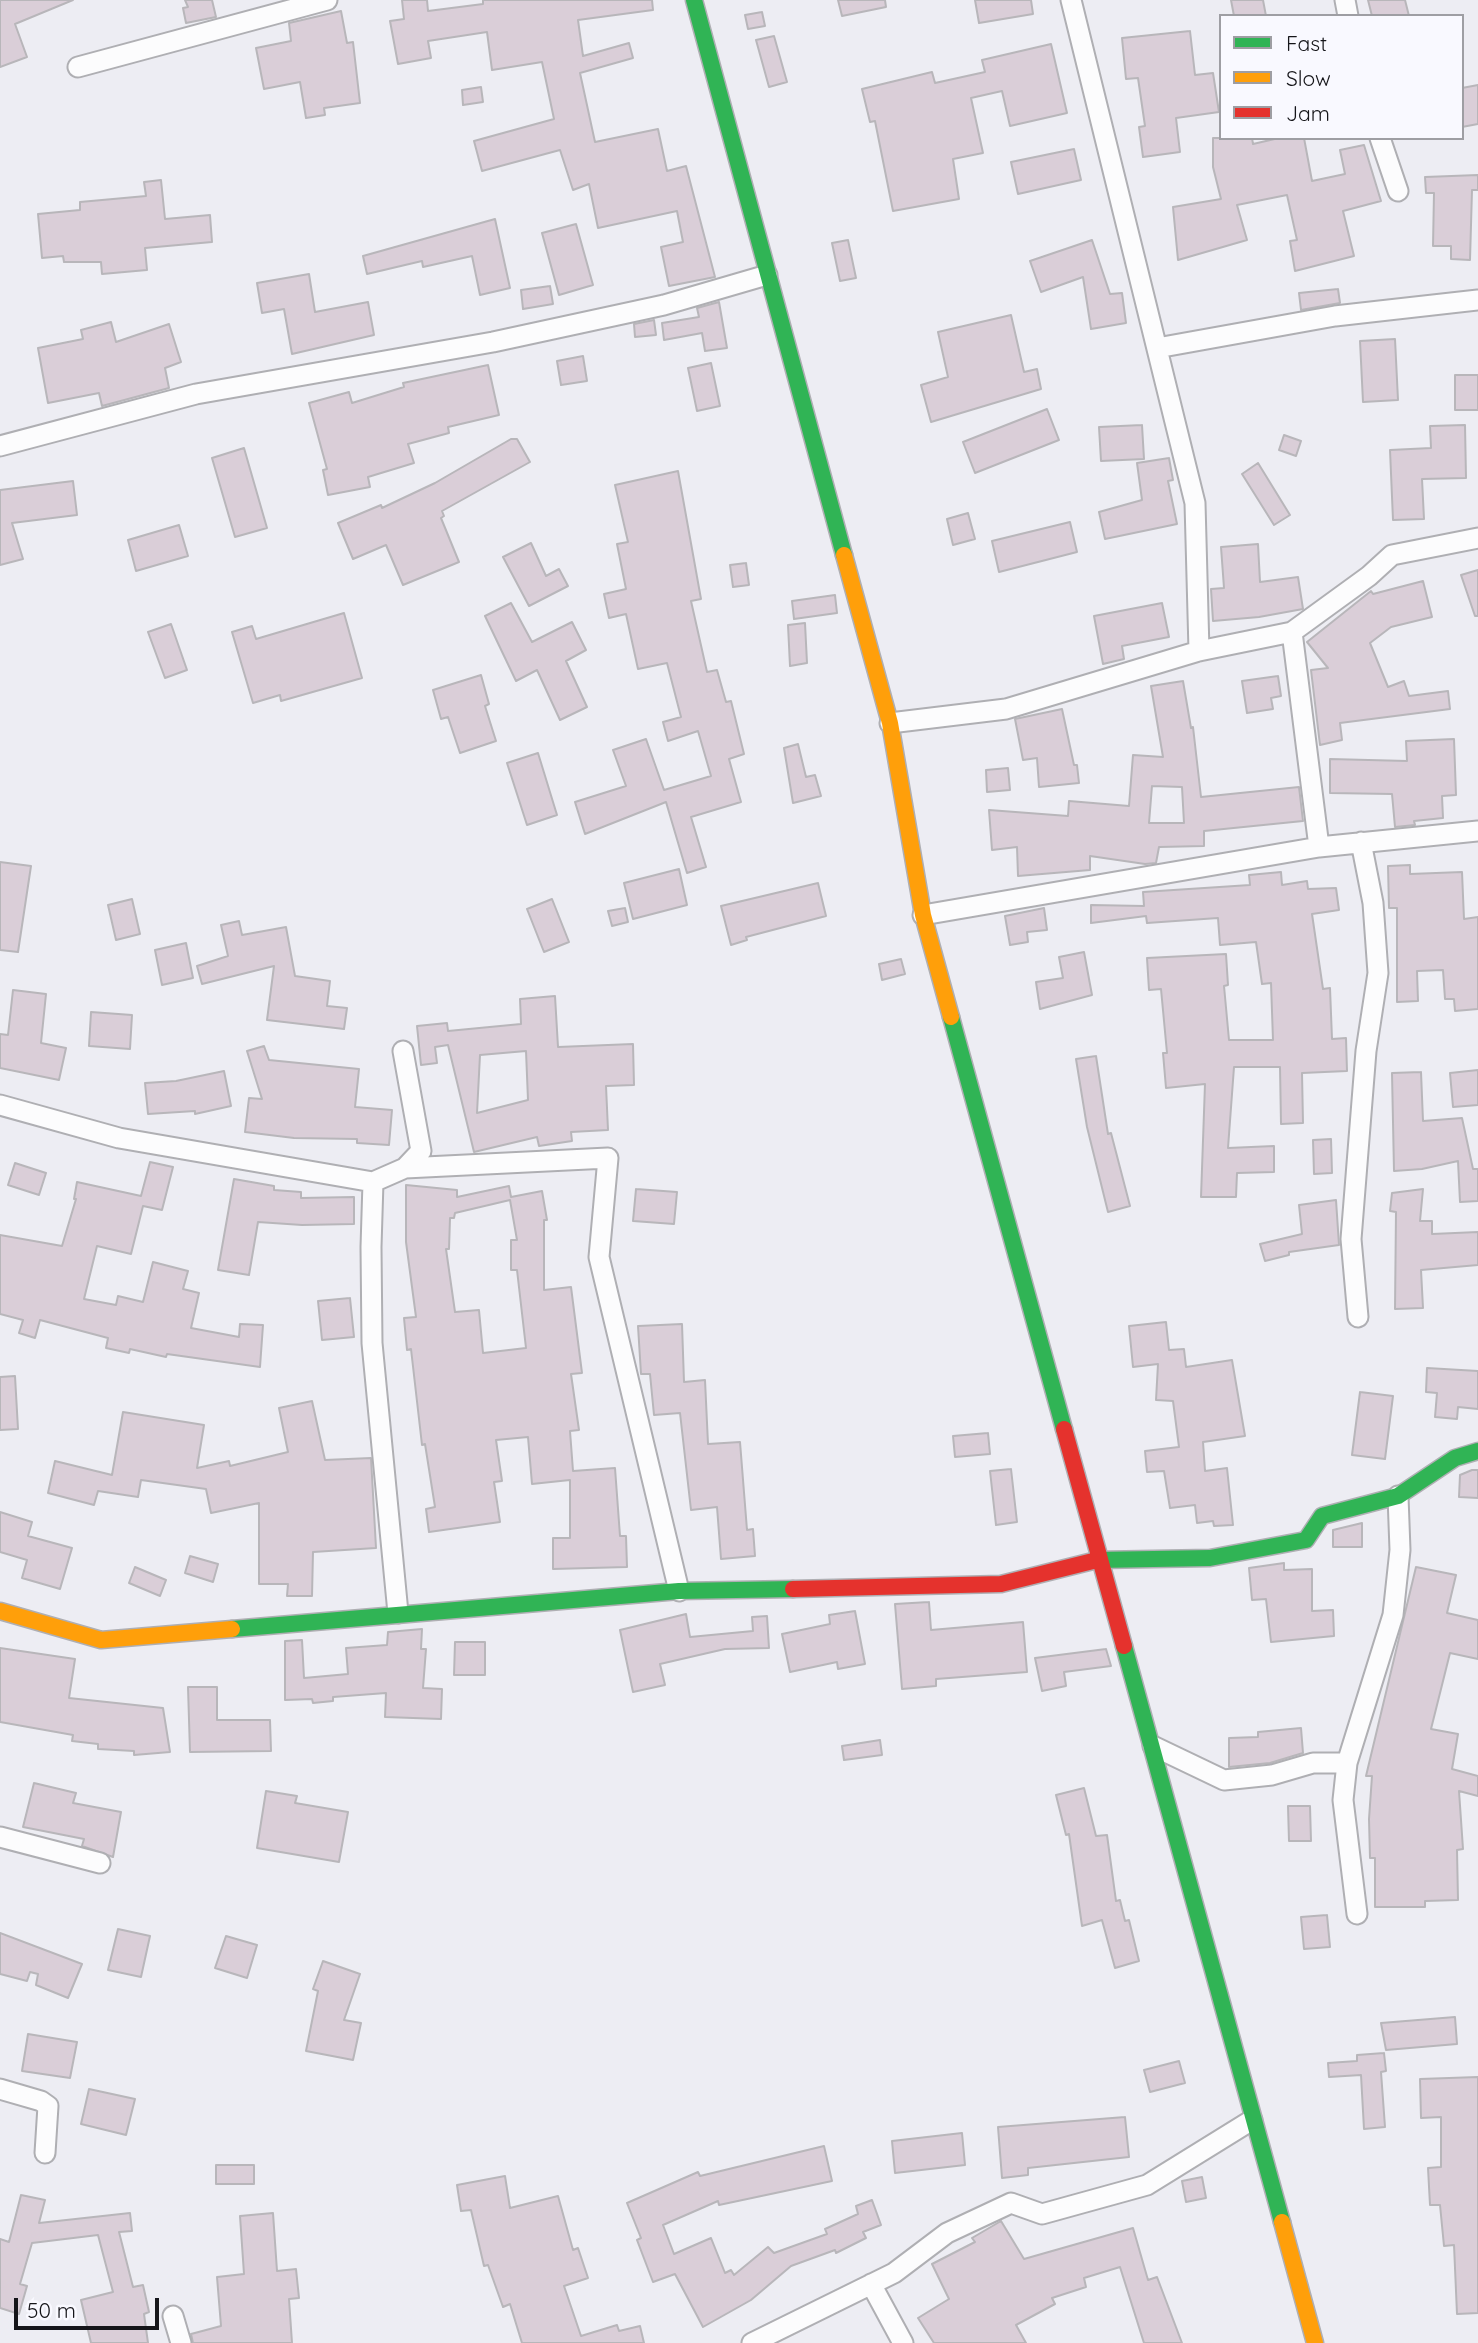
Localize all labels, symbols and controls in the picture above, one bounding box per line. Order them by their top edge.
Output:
legend [1219,14,1464,140]
text: Fast [1286,30,1327,56]
text: Slow [1286,65,1331,91]
text: Jam [1286,100,1330,126]
scale bar [18,2284,163,2328]
text: 50 m [27,2297,76,2323]

